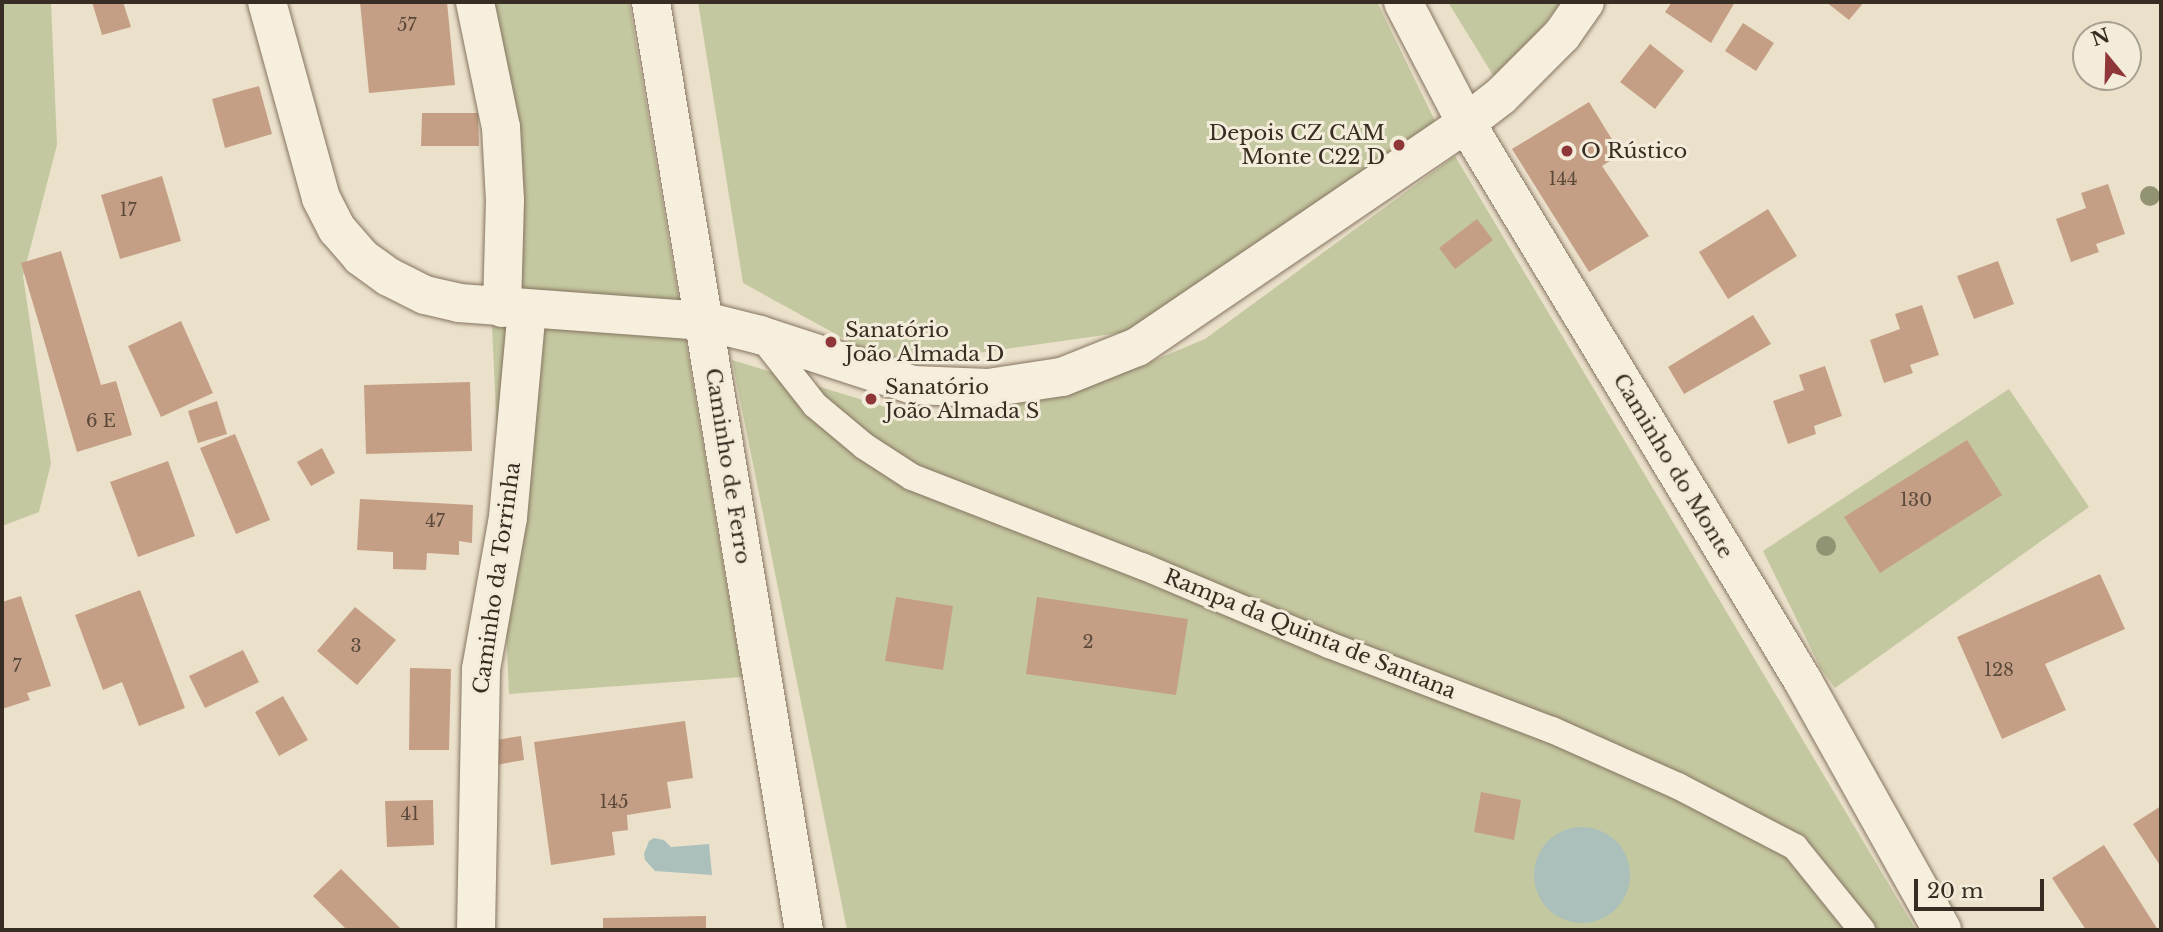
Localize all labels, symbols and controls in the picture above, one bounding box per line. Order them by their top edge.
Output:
house number: 57 [397,14,417,36]
north arrow [2072,21,2142,91]
text: N [2088,24,2113,51]
place label: Depois CZ CAM Monte C22 D [1209,120,1385,170]
marker: Depois CZ CAM Monte C22 D [1391,137,1407,153]
place label: O Rústico [1581,138,1687,164]
marker: O Rústico [1559,143,1575,159]
house number: 144 [1548,168,1578,190]
house number: 17 [119,199,137,221]
place label: Sanatório João Almada D [845,317,1005,367]
marker: Sanatório João Almada D [823,334,839,350]
street label: Caminho de Ferro [700,366,756,566]
street label: Caminho do Monte [1608,369,1738,563]
place label: Sanatório João Almada S [885,374,1040,424]
marker: Sanatório João Almada S [863,391,879,407]
house number: 6 E [86,410,116,432]
street label: Caminho da Torrinha [468,460,526,696]
house number: 130 [1900,489,1932,511]
house number: 47 [425,510,445,532]
street label: Rampa da Quinta de Santana [1160,564,1460,704]
house number: 2 [1082,631,1094,653]
house number: 3 [350,635,362,657]
house number: 7 [12,655,22,677]
house number: 128 [1984,659,2014,681]
house number: 145 [600,791,628,813]
house number: 41 [401,803,419,825]
scale bar [1918,866,2048,910]
text: 20 m [1927,878,1984,904]

